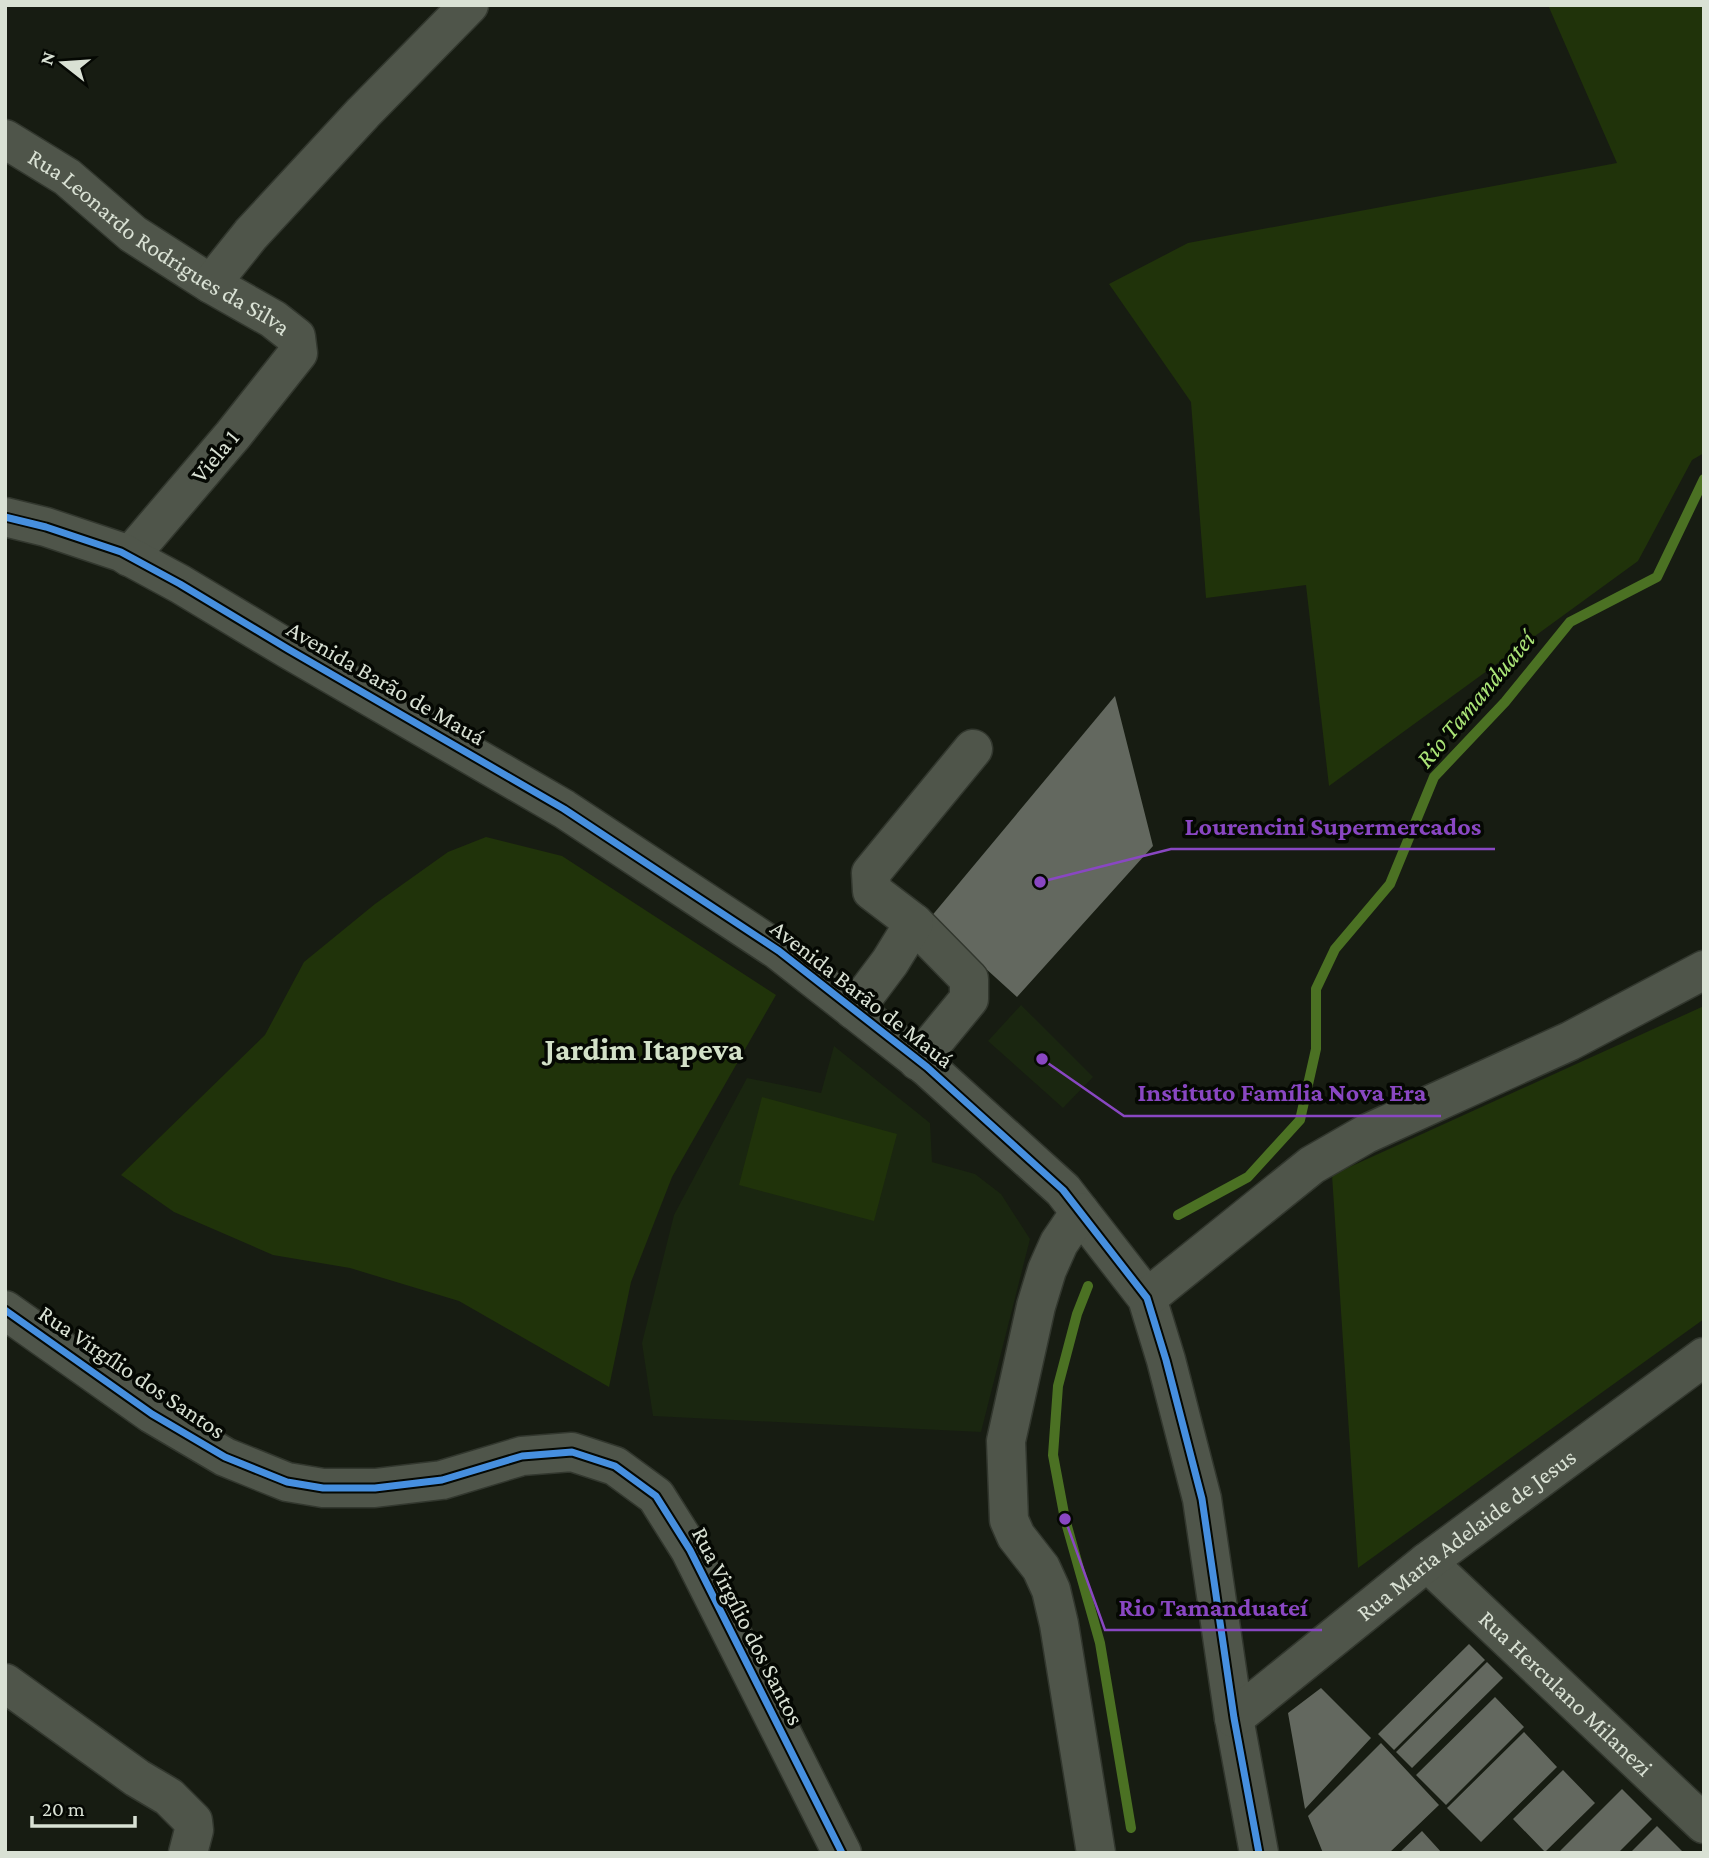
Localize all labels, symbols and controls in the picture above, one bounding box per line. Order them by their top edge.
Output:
north arrow [28,28,98,98]
text: N [35,49,59,67]
street label: Rua Leonardo Rodrigues da Silva [24,143,296,341]
street label: Viela 1 [185,424,244,487]
street label: Avenida Barão de Mauá [282,615,490,750]
water label: Rio Tamanduateí [1410,623,1543,773]
callout: Lourencini Supermercados [1171,802,1495,849]
text: Lourencini Supermercados [1185,812,1481,841]
street label: Avenida Barão de Mauá [766,914,959,1073]
district label: Jardim Itapeva [542,1031,744,1067]
callout: Instituto Família Nova Era [1124,1069,1441,1116]
text: Instituto Família Nova Era [1138,1078,1427,1107]
street label: Rua Virgílio dos Santos [34,1299,230,1444]
street label: Rua Maria Adelaide de Jesus [1351,1443,1581,1626]
street label: Rua Virgílio dos Santos [687,1522,810,1729]
callout: Rio Tamanduateí [1105,1583,1322,1630]
text: Rio Tamanduateí [1118,1593,1309,1622]
street label: Rua Herculano Milanezi [1474,1605,1658,1781]
scale bar [32,1784,135,1828]
text: 20 m [42,1797,85,1821]

